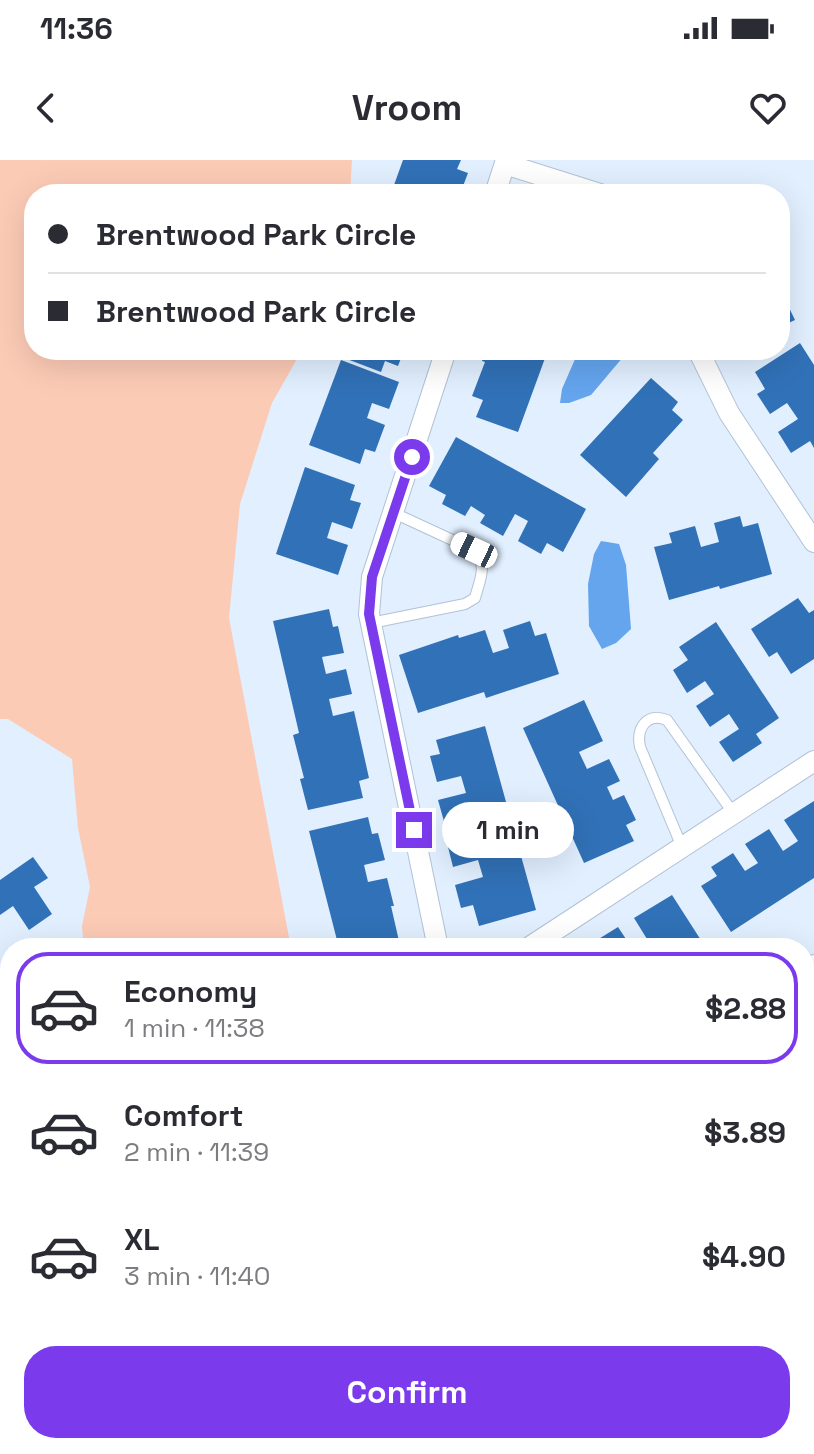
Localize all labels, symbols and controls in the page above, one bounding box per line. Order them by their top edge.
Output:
text: 11:36 [40,9,113,48]
text: Vroom [352,85,462,131]
icon: back [24,86,68,130]
icon: heart [746,86,790,130]
text: Brentwood Park Circle [96,215,416,254]
text: Brentwood Park Circle [96,292,416,331]
route start [394,439,430,475]
car [447,529,501,571]
callout: 1 min [442,802,574,858]
route end [396,812,432,848]
text: 1 min [476,813,540,847]
icon: car [28,972,100,1044]
text: Economy [124,972,257,1011]
text: $2.88 [705,989,786,1028]
text: 1 min · 11:38 [124,1011,265,1045]
icon: car [28,1096,100,1168]
text: Comfort [124,1096,243,1135]
text: $3.89 [704,1113,786,1152]
text: 2 min · 11:39 [124,1135,269,1169]
icon: car [28,1220,100,1292]
text: XL [124,1220,160,1259]
text: $4.90 [702,1237,786,1276]
text: 3 min · 11:40 [124,1259,271,1293]
button: Confirm [24,1346,790,1438]

